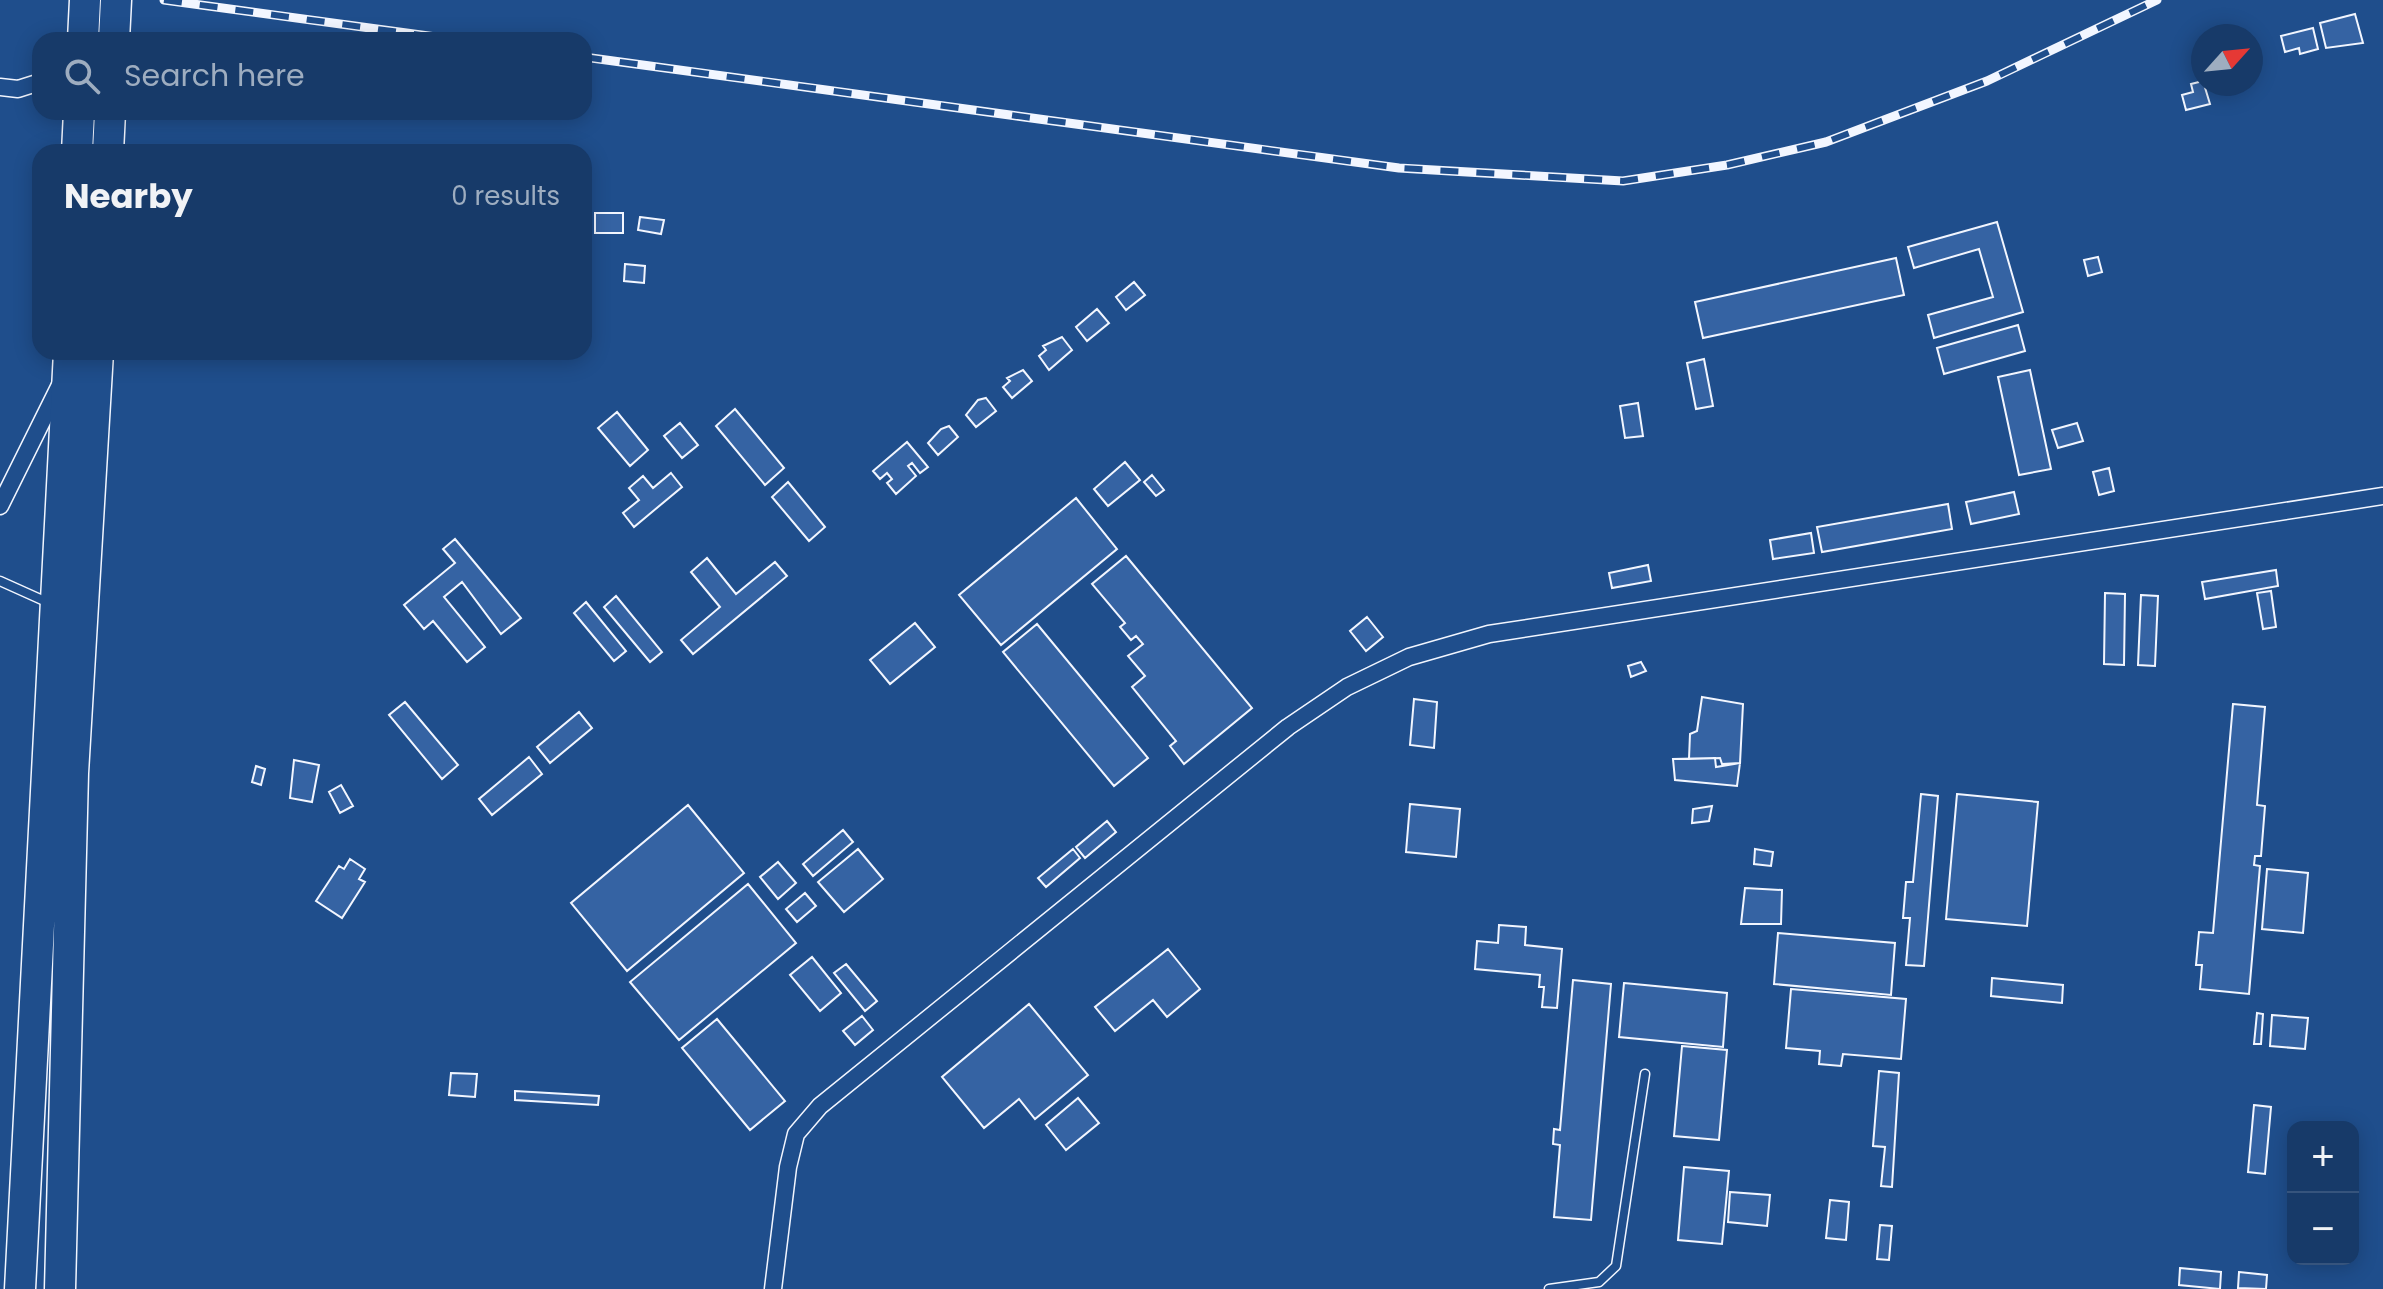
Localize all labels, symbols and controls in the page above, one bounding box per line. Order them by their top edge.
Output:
north arrow [2191,24,2263,96]
search box [32,32,592,120]
icon: search [60,54,104,98]
text: Search here [124,54,305,97]
text: Nearby [64,172,193,220]
text: 0 results [451,178,560,214]
map controls [2287,1121,2359,1265]
button: + [2287,1121,2359,1193]
button: − [2287,1193,2359,1265]

